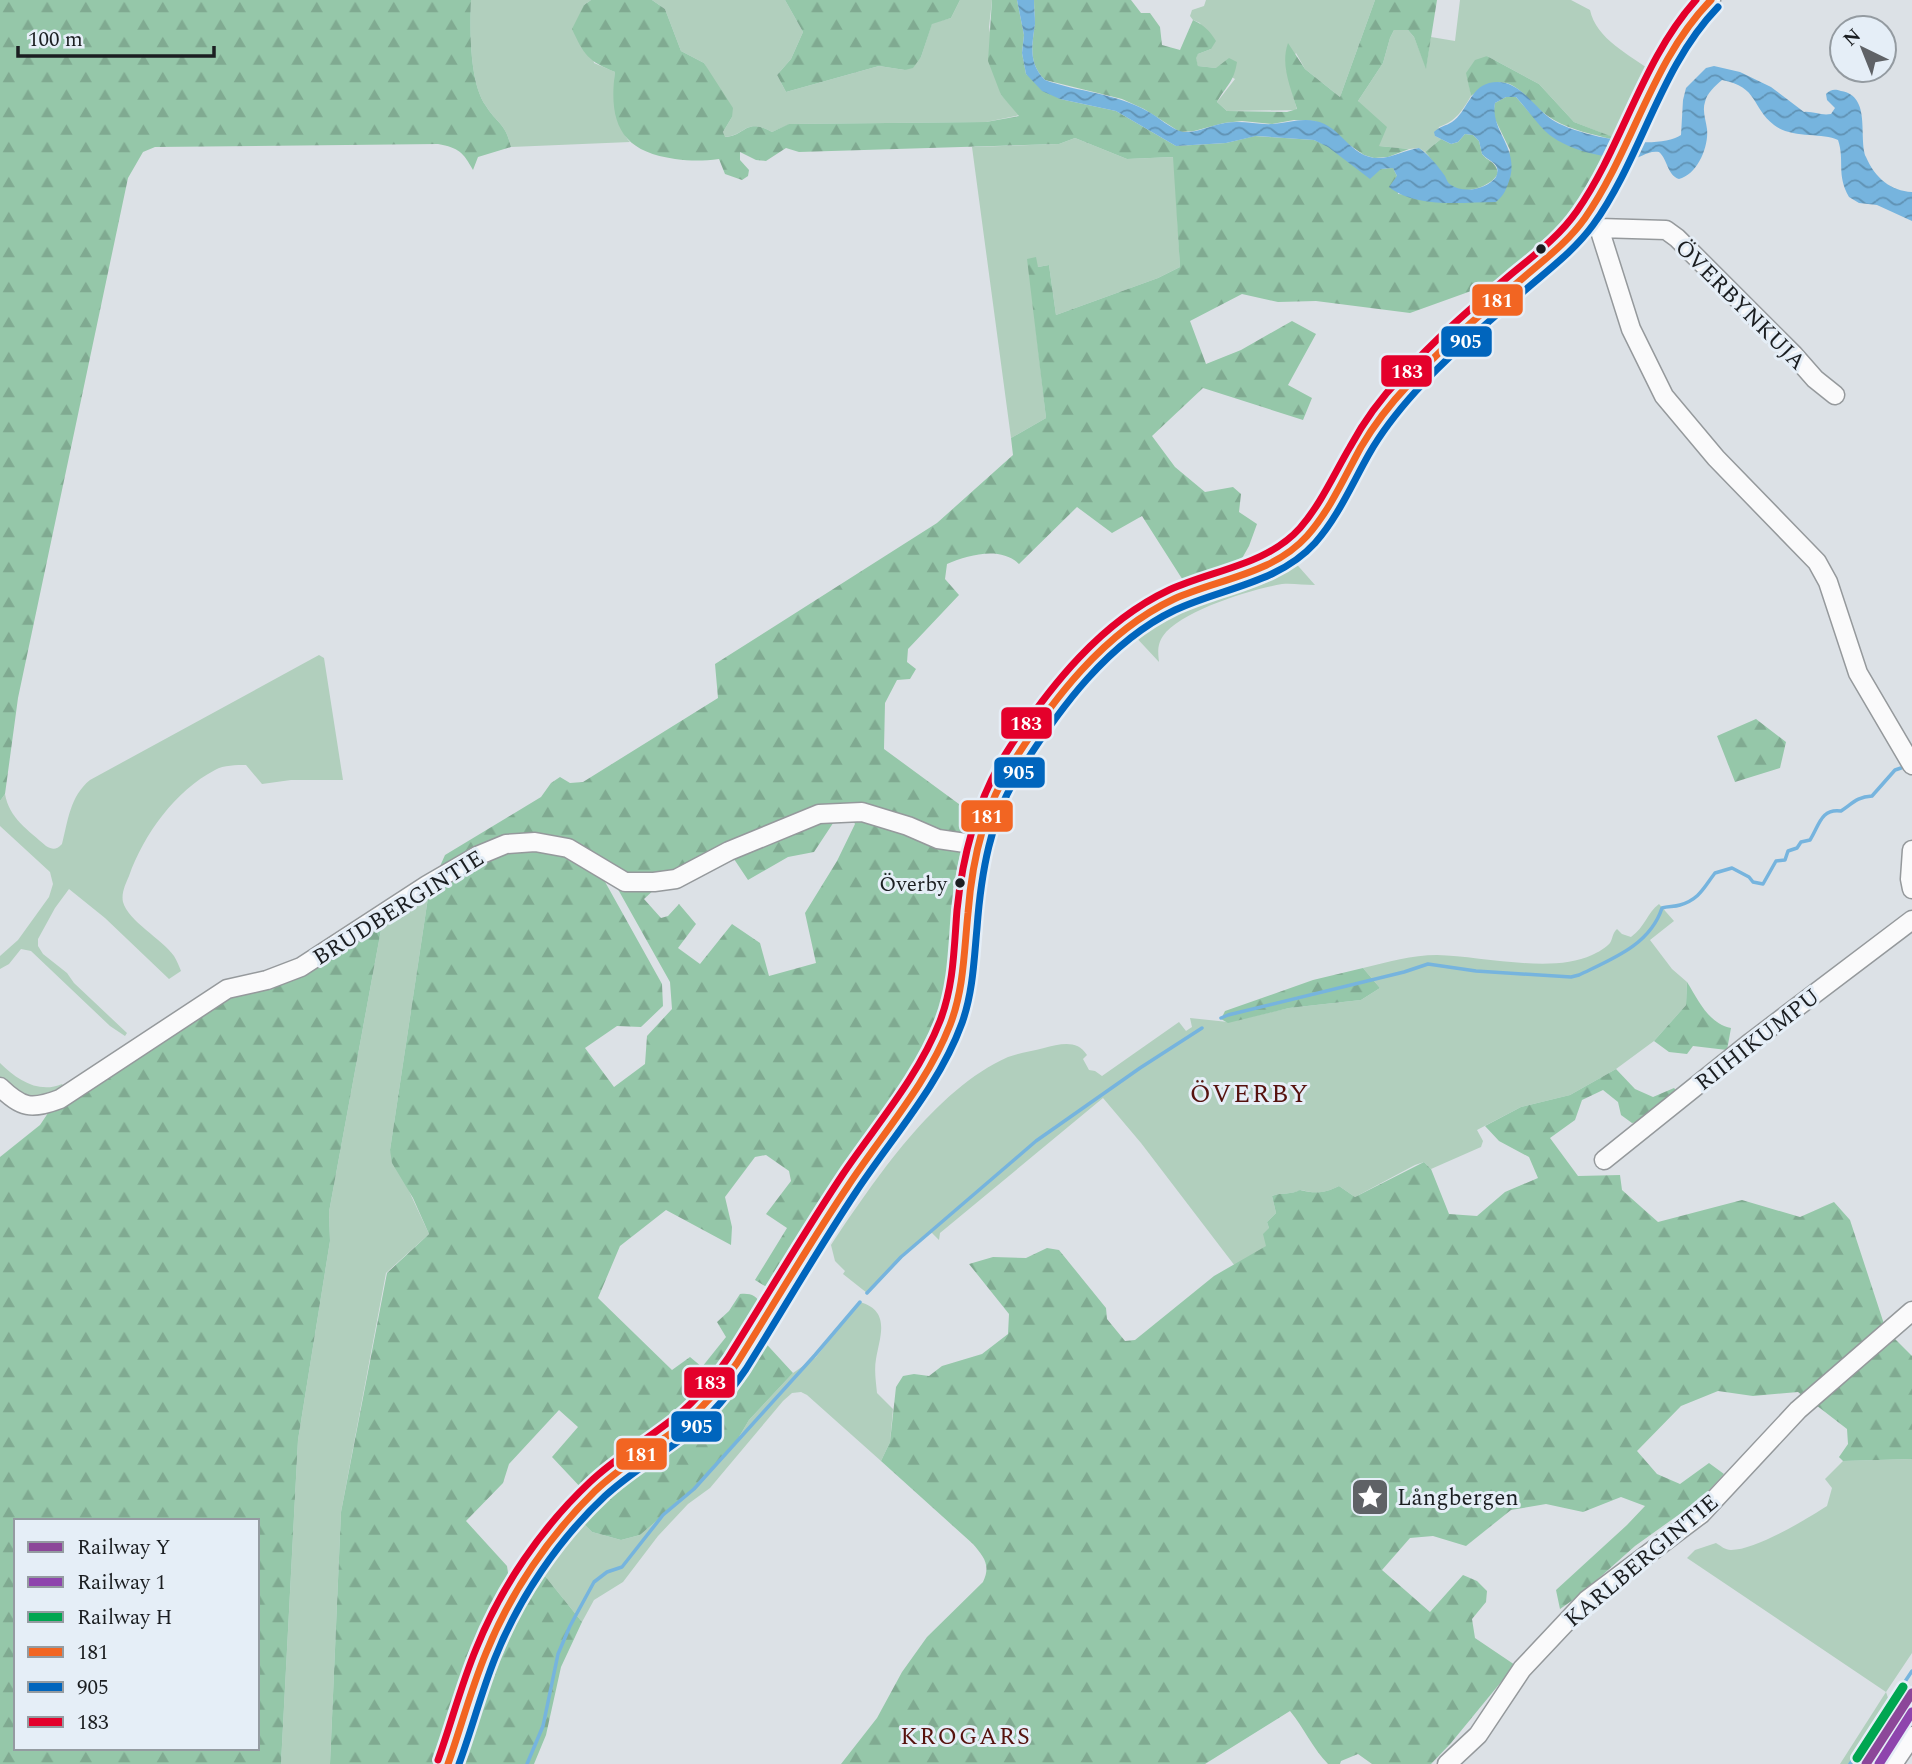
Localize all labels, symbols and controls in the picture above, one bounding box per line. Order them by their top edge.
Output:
scale bar [18,14,214,58]
north arrow [1828,14,1898,84]
text: N [1837,22,1868,54]
text: 100 m [28,24,83,56]
street label: ÖVERBYNKUJA [1666,231,1814,379]
unlabelled marker [1534,242,1548,256]
line badge: 181 [1471,283,1524,317]
text: 181 [1481,287,1513,316]
line badge: 905 [1440,325,1493,358]
text: 905 [1450,328,1482,357]
line badge: 183 [1380,354,1433,388]
text: 183 [1391,358,1423,387]
line badge: 183 [1000,706,1053,740]
text: 183 [1010,710,1042,739]
line badge: 905 [993,756,1046,789]
text: 905 [1003,759,1035,788]
line badge: 181 [960,799,1014,833]
text: 181 [971,803,1003,832]
street label: BRUDBERGINTIE [306,841,491,975]
place label: Överby [879,869,948,901]
marker: Överby [953,876,967,890]
street label: RIIHIKUMPU [1688,980,1828,1100]
district label: ÖVERBY [1190,1074,1310,1114]
line badge: 183 [683,1366,736,1399]
text: 183 [694,1369,726,1398]
line badge: 905 [670,1410,723,1443]
text: 905 [681,1413,713,1442]
line badge: 181 [615,1437,668,1471]
text: 181 [625,1441,657,1470]
place icon: Långbergen [1349,1476,1391,1518]
place label: Långbergen [1397,1481,1519,1516]
street label: KARLBERGINTIE [1557,1486,1727,1636]
legend [14,1519,259,1750]
text: Railway Y [77,1532,171,1564]
text: Railway 1 [77,1567,166,1599]
text: Railway H [77,1602,172,1634]
text: 181 [77,1637,109,1669]
text: 905 [77,1672,109,1704]
text: 183 [77,1707,109,1739]
district label: KROGARS [900,1719,1032,1755]

